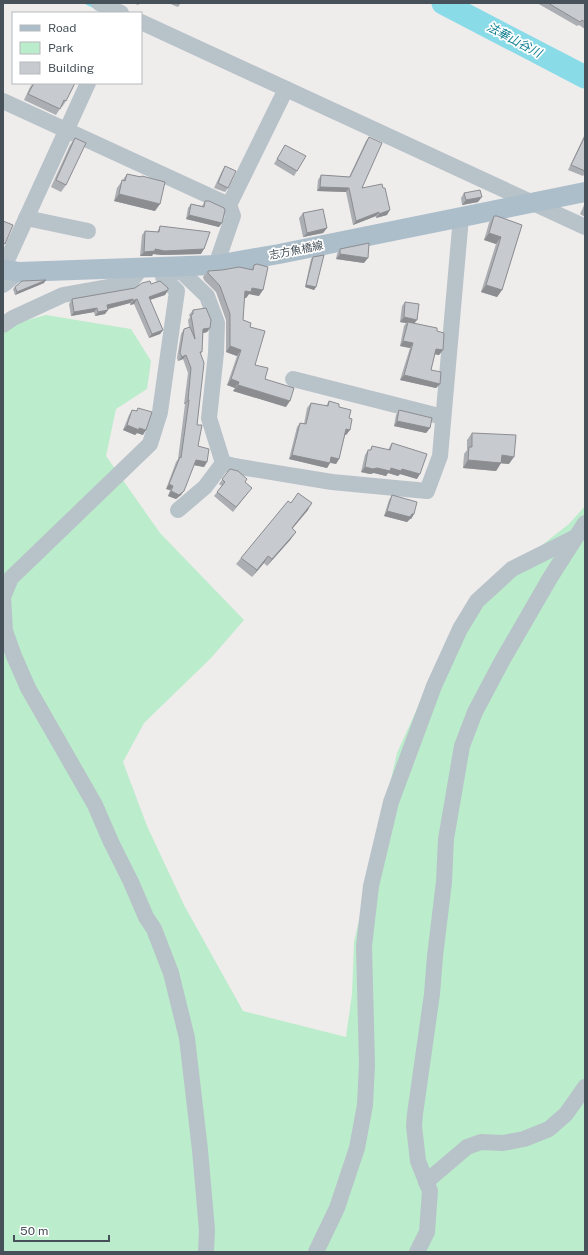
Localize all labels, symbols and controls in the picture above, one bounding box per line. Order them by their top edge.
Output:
legend [12,12,142,84]
water label: 法華山谷川 [484,20,546,61]
text: Road [48,21,76,35]
text: Park [48,41,74,55]
text: Building [48,61,94,75]
street label: 志方魚橋線 [268,239,324,261]
scale bar [14,1217,109,1243]
text: 50 m [20,1224,48,1238]

